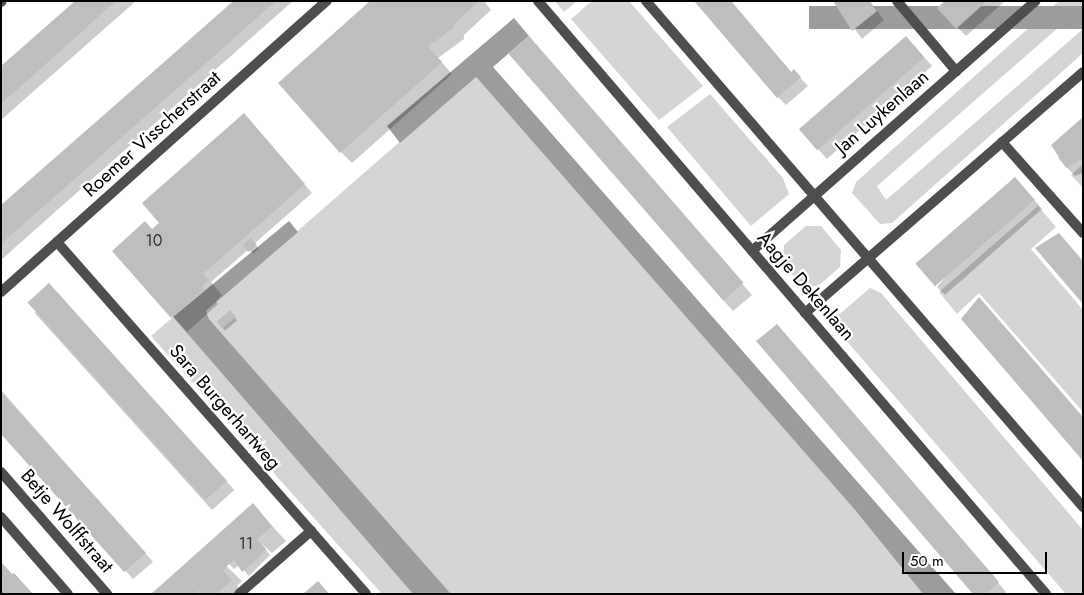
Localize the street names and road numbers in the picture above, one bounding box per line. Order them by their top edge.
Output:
street label: Jan Luykenlaan [831,65,933,159]
street label: Roemer Visscherstraat [78,66,226,202]
street label: Aagje Dekenlaan [752,227,860,345]
street label: Sara Burgerhartweg [164,340,286,474]
street label: Betje Wolffstraat [16,465,118,577]

